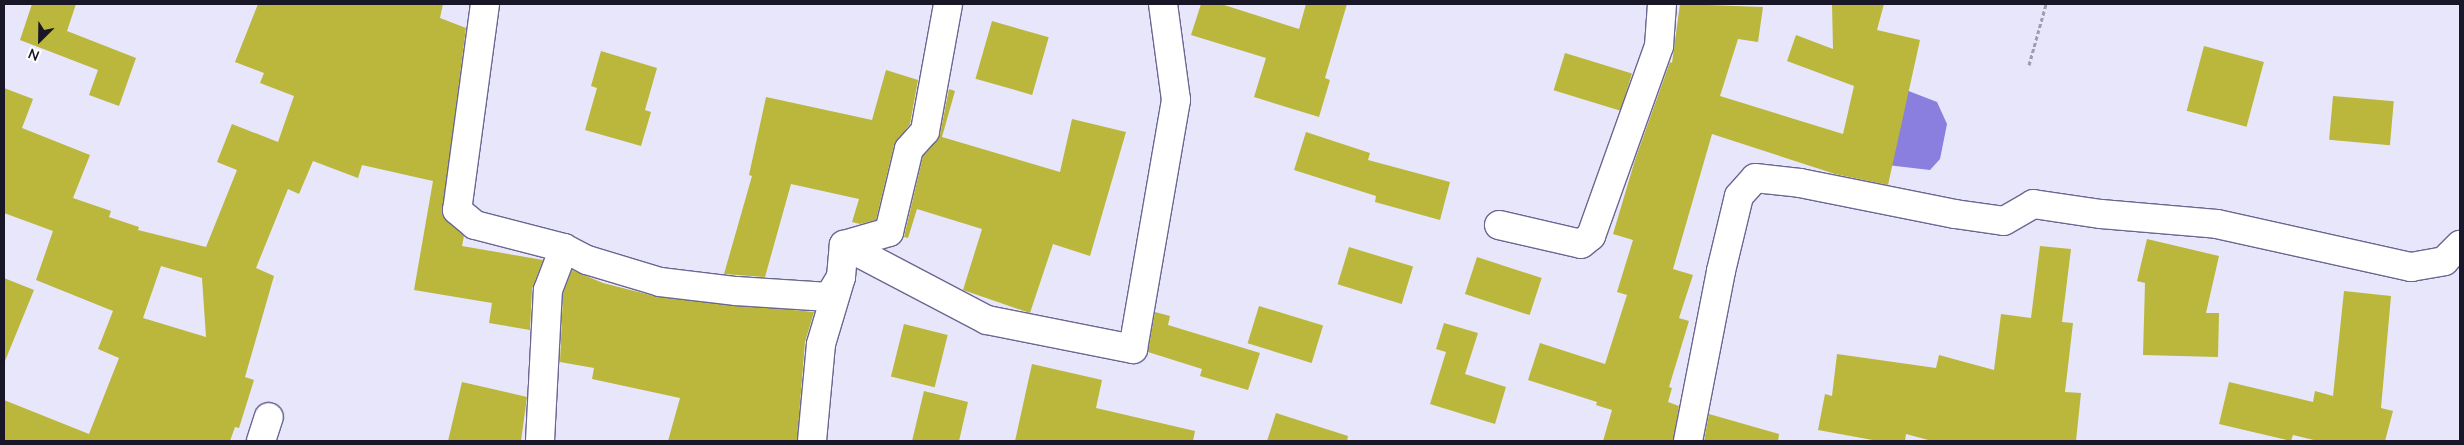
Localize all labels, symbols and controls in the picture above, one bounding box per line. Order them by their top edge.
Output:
north arrow [15,15,65,65]
text: N [25,43,42,65]

